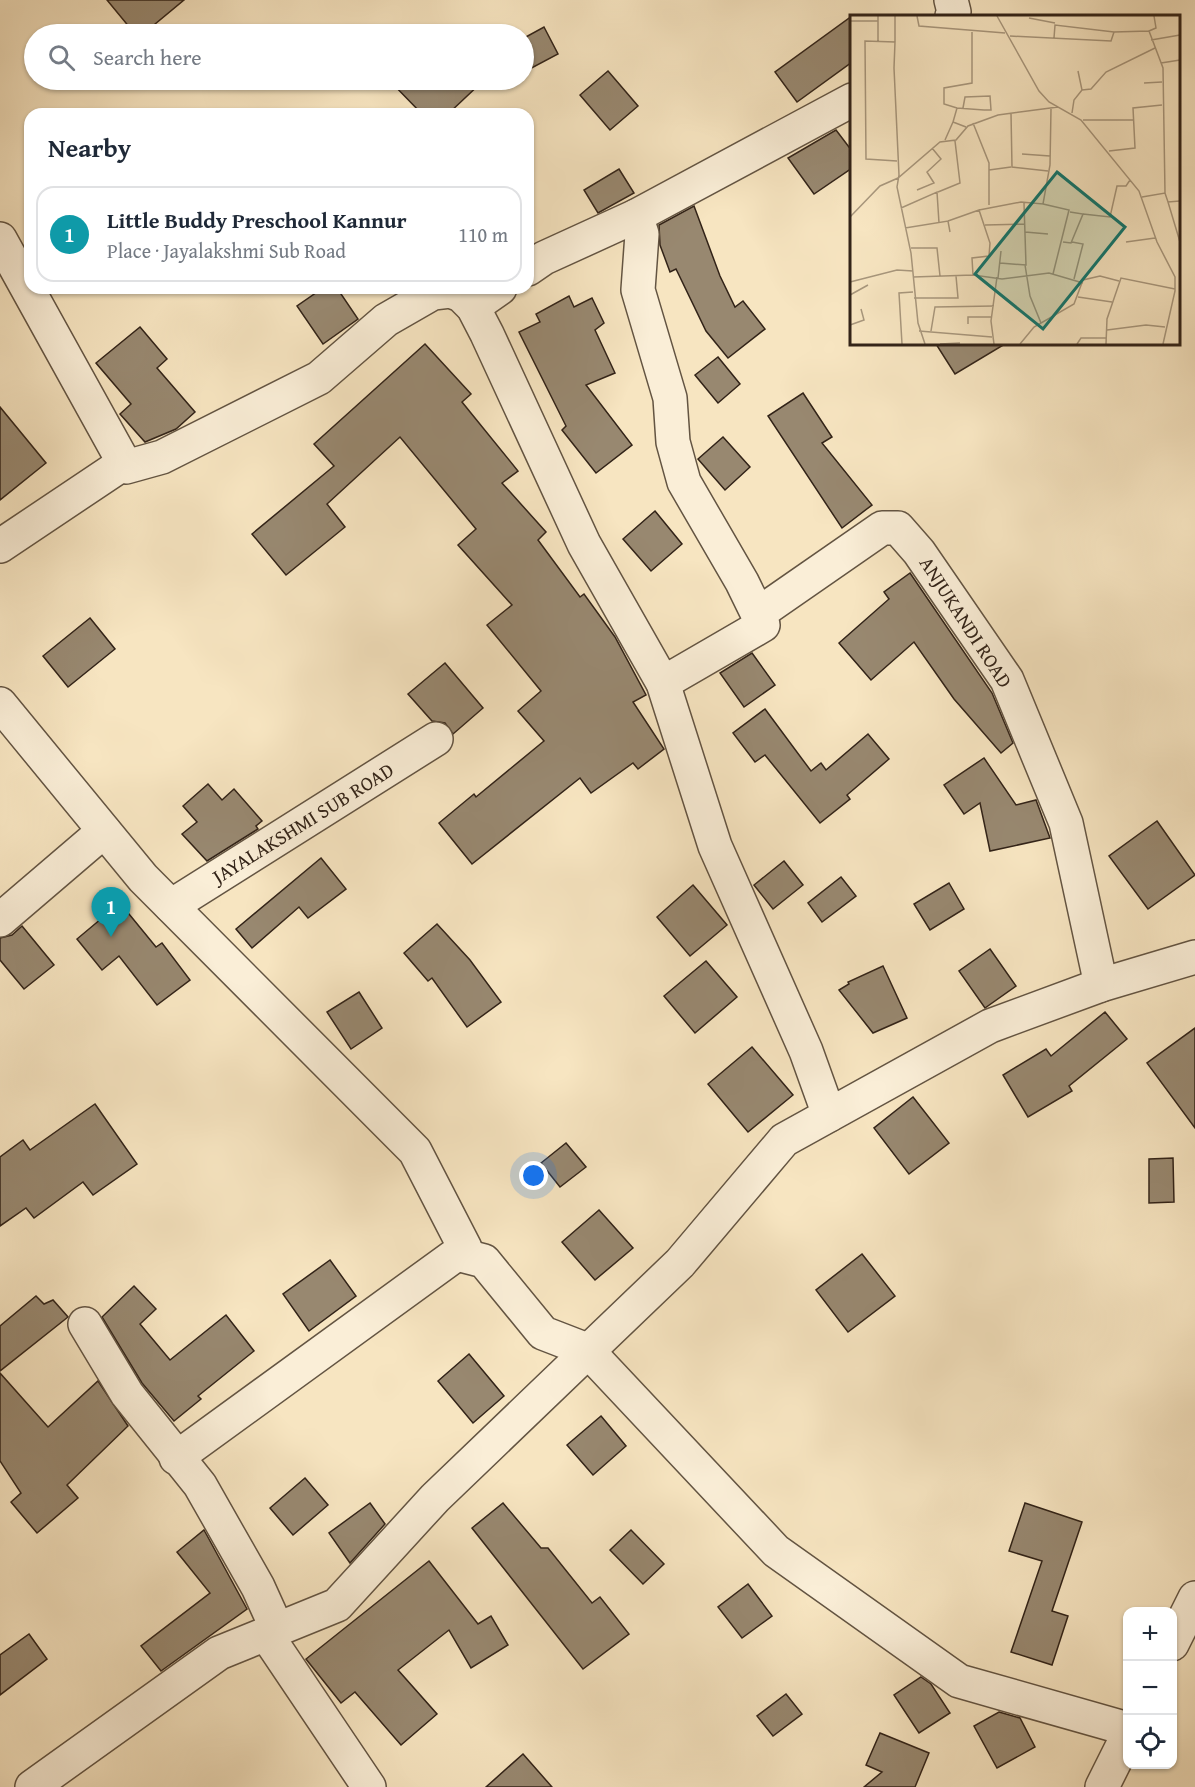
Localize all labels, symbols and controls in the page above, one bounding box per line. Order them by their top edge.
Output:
inset map [850,15,1180,345]
search box [24,24,534,90]
icon: search [45,41,78,74]
text: Search here [93,41,202,73]
text: Nearby [48,128,131,167]
text: Little Buddy Preschool Kannur [107,204,407,236]
text: 1 [64,220,75,249]
text: 110 m [458,220,508,249]
text: Place · Jayalakshmi Sub Road [107,236,346,265]
street label: ANJUKANDI ROAD [913,550,1020,693]
street label: JAYALAKSHMI SUB ROAD [204,755,399,892]
pin: 1 [92,888,130,937]
your location [519,1161,548,1190]
map controls [1123,1607,1177,1769]
button: + [1123,1607,1177,1661]
button: − [1123,1661,1177,1715]
button: locate [1123,1715,1177,1769]

